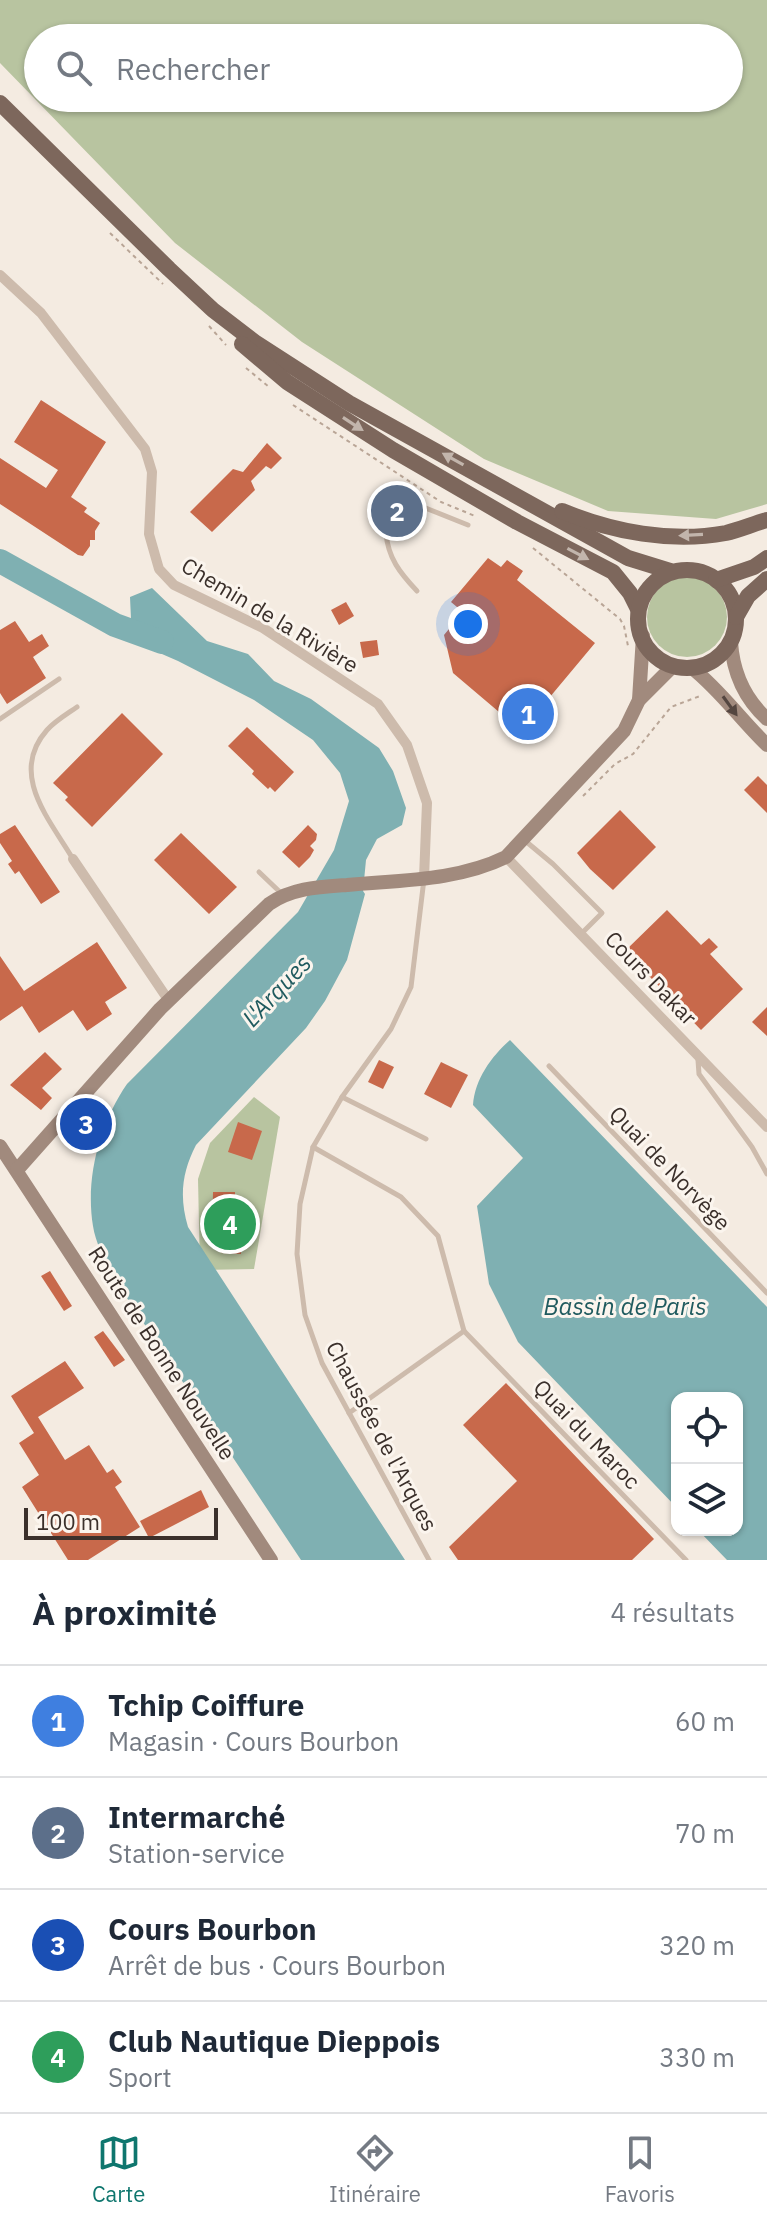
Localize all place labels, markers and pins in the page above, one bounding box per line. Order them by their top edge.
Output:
pin: 2 [371,481,423,541]
pin: 1 [502,684,554,744]
pin: 3 [60,1094,112,1154]
pin: 4 [204,1194,256,1254]

